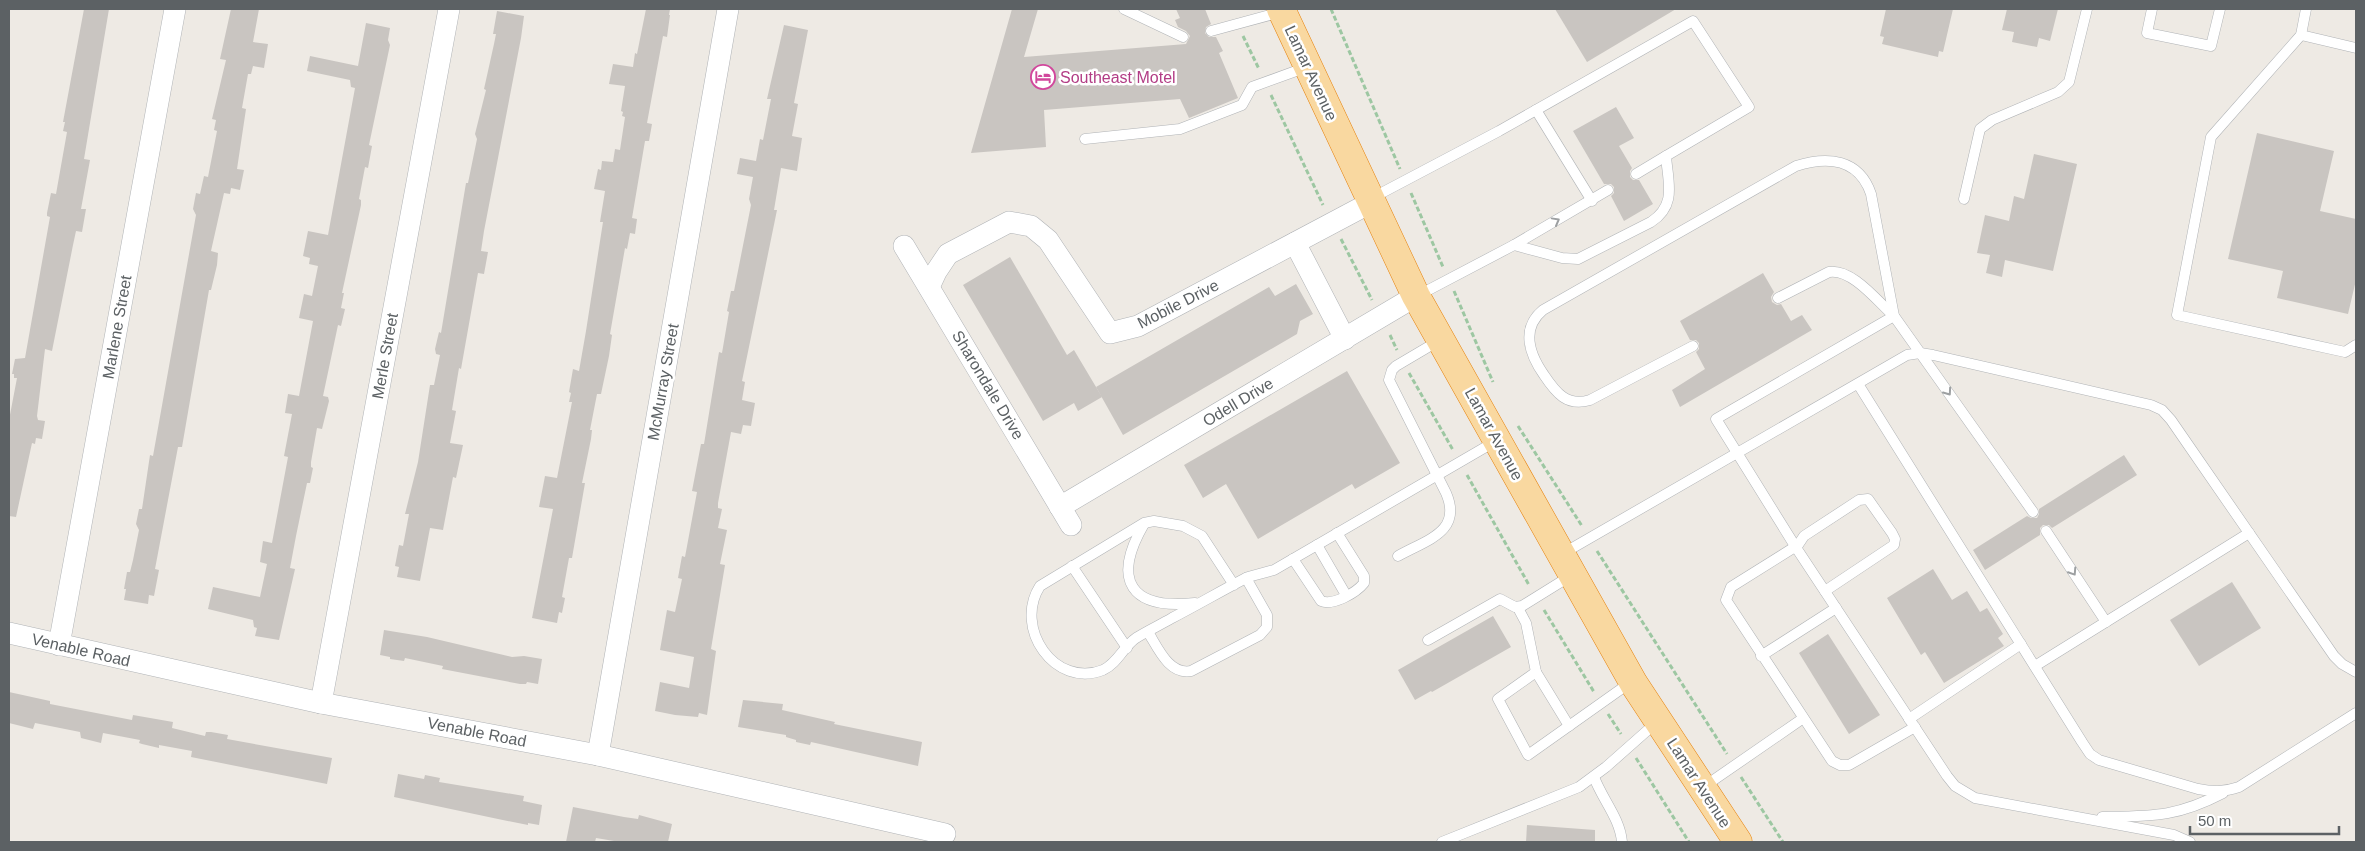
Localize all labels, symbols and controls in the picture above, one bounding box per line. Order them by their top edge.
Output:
street label: Lamar Avenue [1282,23,1340,123]
hotel icon: Southeast Motel [1030,64,1056,90]
place label: Southeast Motel [1060,69,1176,86]
one-way arrow [1551,217,1560,227]
street label: Marlene Street [100,273,135,380]
street label: Mobile Drive [1135,276,1222,332]
street label: Merle Street [369,311,401,400]
street label: McMurray Street [644,322,682,442]
street label: Sharondale Drive [949,328,1027,442]
street label: Odell Drive [1200,374,1276,430]
street label: Lamar Avenue [1462,385,1526,483]
one-way arrow [1942,387,1951,396]
one-way arrow [2067,566,2076,576]
street label: Venable Road [30,630,132,670]
street label: Venable Road [426,714,528,750]
street label: Lamar Avenue [1664,735,1734,831]
scale bar [2190,804,2339,836]
text: 50 m [2198,812,2231,829]

